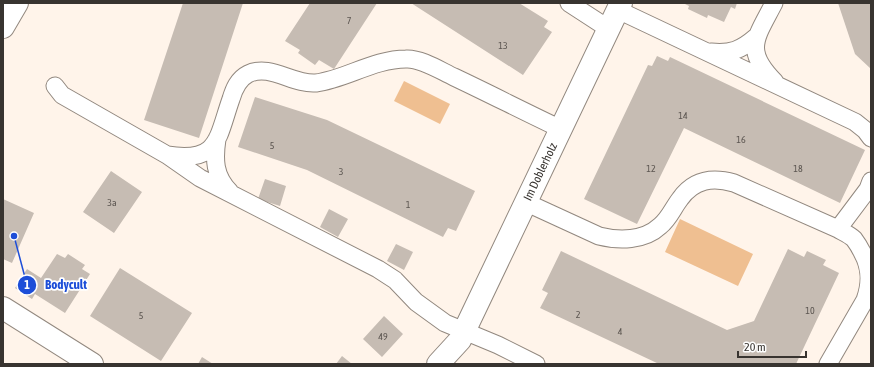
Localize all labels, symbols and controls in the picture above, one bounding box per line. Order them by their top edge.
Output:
house number: 7 [347,15,352,26]
house number: 13 [498,40,508,51]
house number: 14 [678,110,688,121]
house number: 16 [736,134,746,145]
house number: 5 [270,140,275,151]
street label: Im Doblerholz [521,140,560,203]
house number: 12 [646,163,656,174]
house number: 18 [793,163,803,174]
house number: 3 [339,166,344,177]
house number: 3a [107,197,117,208]
house number: 1 [406,199,411,210]
callout: Bodycult [17,272,95,297]
text: Bodycult [45,277,87,292]
text: 1 [24,278,30,292]
house number: 10 [805,305,815,316]
house number: 2 [576,309,581,320]
house number: 5 [139,310,144,321]
house number: 4 [618,326,623,337]
house number: 49 [378,331,388,342]
scale bar [738,333,806,359]
text: 20 m [744,340,766,354]

